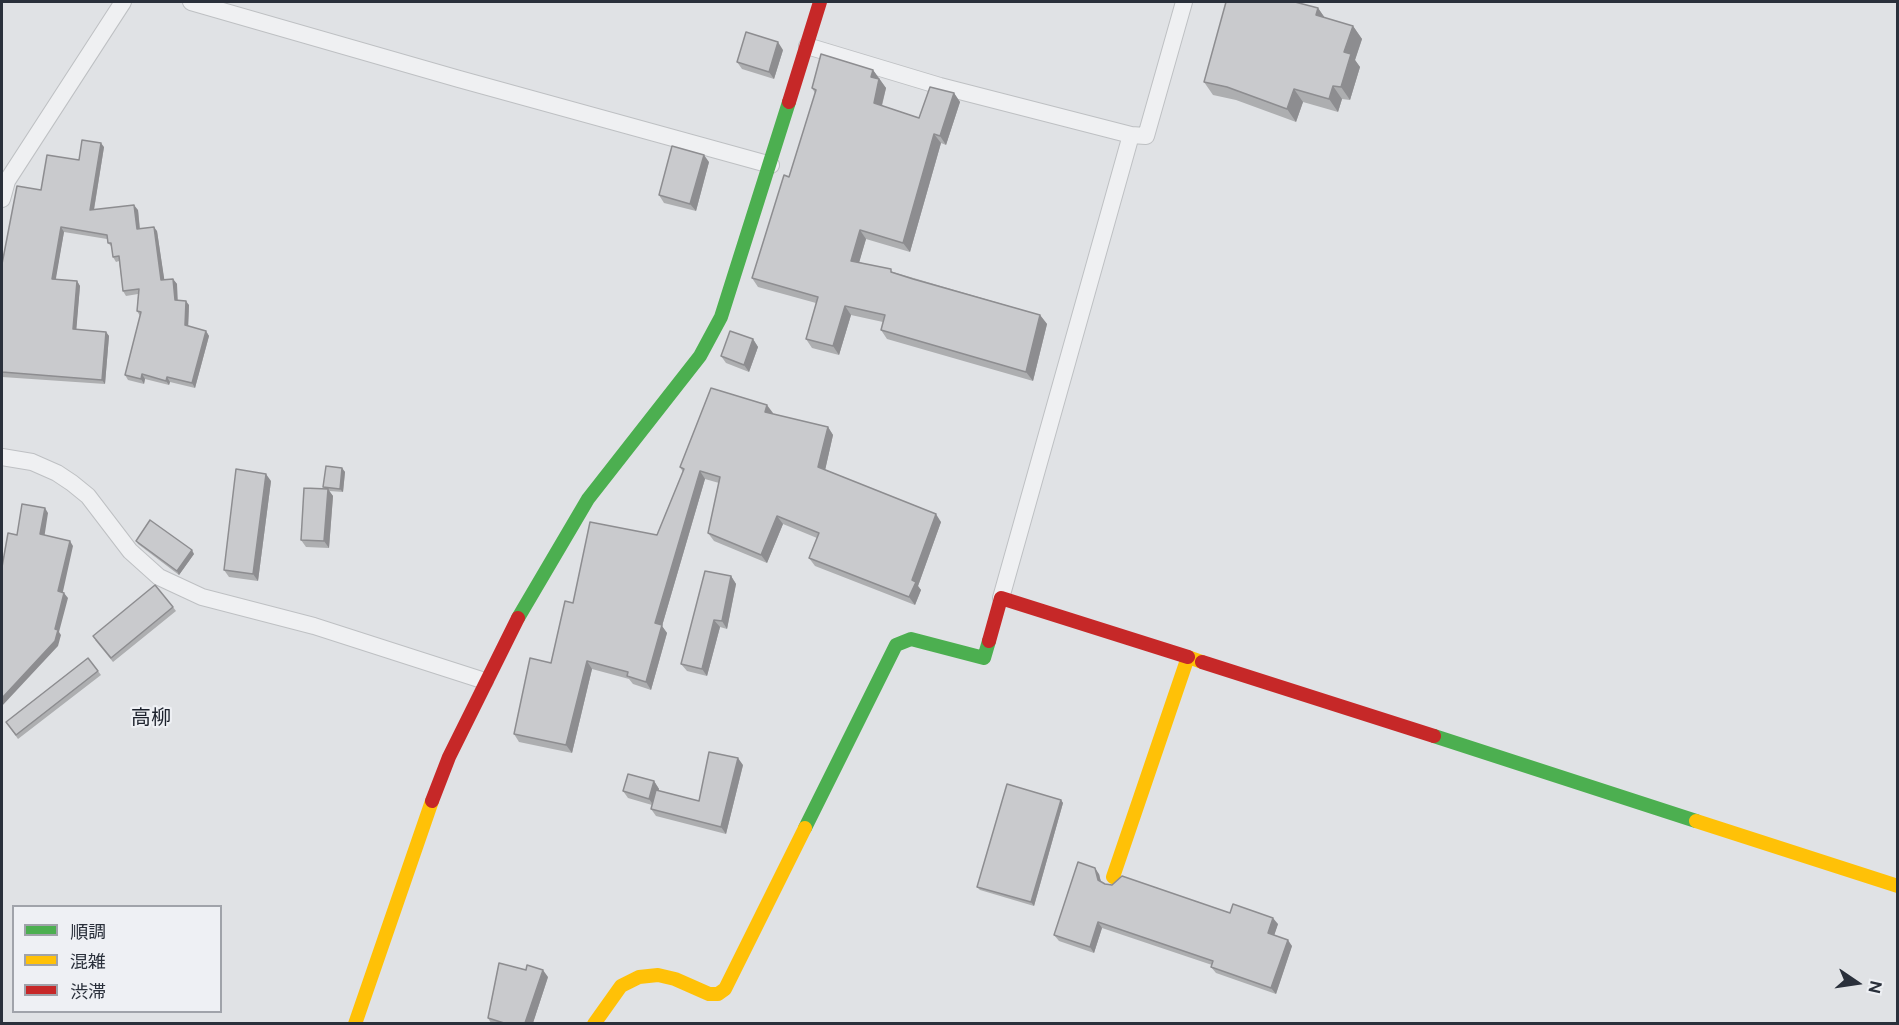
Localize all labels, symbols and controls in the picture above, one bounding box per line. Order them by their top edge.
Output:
district label: 高柳 [131,706,171,730]
legend [12,905,222,1013]
text: 順調 [70,921,106,942]
text: 混雑 [70,951,106,972]
north arrow [1827,953,1887,1013]
text: N [1864,979,1886,995]
text: 渋滞 [70,981,106,1002]

